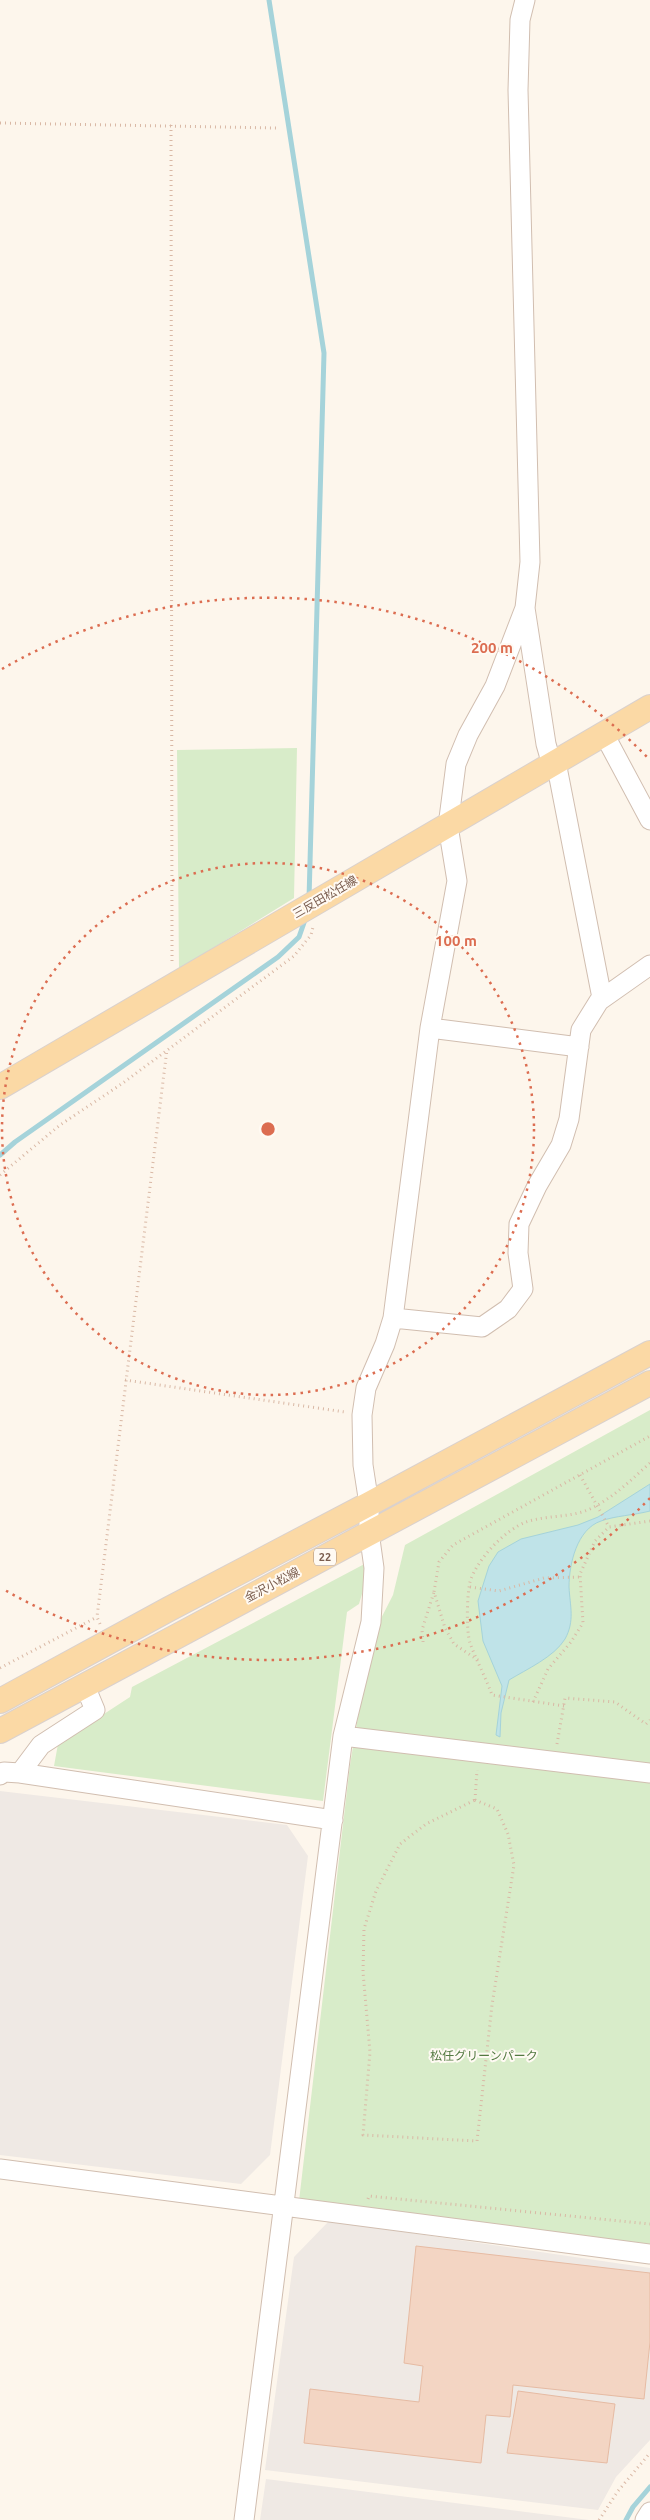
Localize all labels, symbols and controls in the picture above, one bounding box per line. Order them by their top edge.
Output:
text: 200 m [471,639,513,656]
street label: 三反田松任線 [290,873,359,920]
text: 100 m [435,932,477,949]
centre of rings [259,1120,277,1138]
road number: 22 [314,1548,336,1565]
street label: 金沢小松線 [242,1565,301,1604]
park label: 松任グリーンパーク [430,2049,538,2062]

